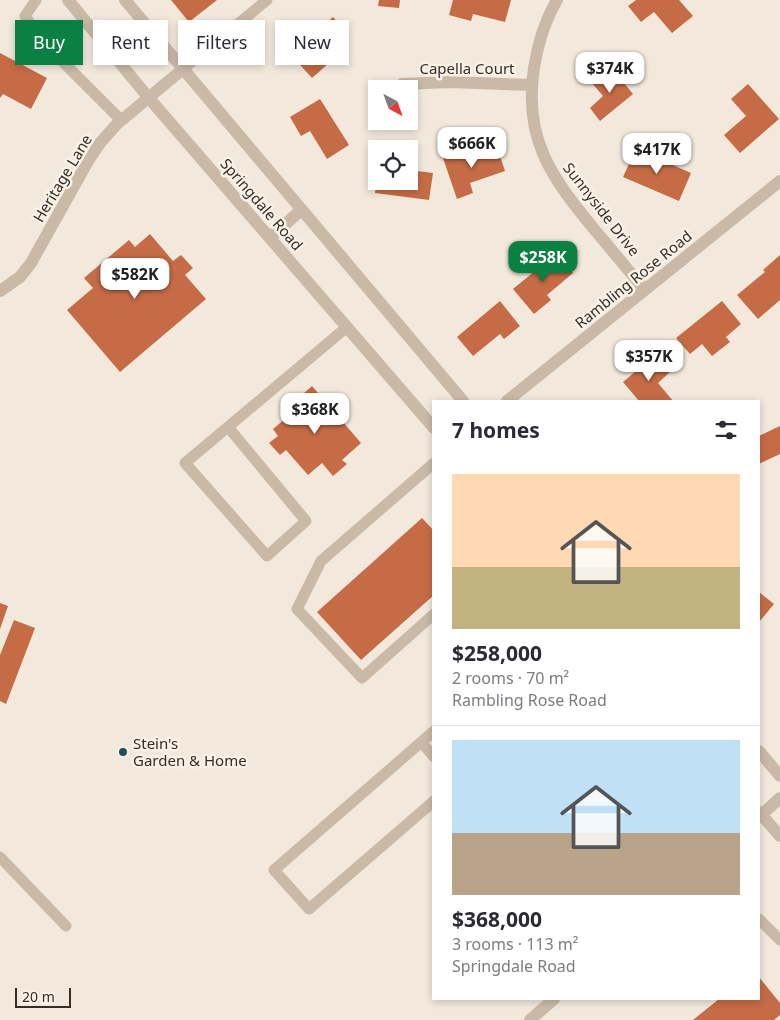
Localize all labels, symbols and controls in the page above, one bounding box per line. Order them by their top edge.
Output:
chip: Buy [15,20,83,65]
chip: Rent [93,20,168,65]
chip: Filters [178,20,265,65]
chip: New [275,20,349,65]
pin: $374K [575,52,645,94]
text: $374K [586,57,634,79]
street label: Capella Court [419,58,515,78]
north arrow [368,80,418,130]
map controls [368,80,418,190]
pin: $666K [437,126,507,169]
street label: Heritage Lane [28,130,96,226]
text: $666K [448,132,496,154]
pin: $417K [622,132,692,175]
text: $417K [633,138,681,160]
button: locate [368,140,418,190]
street label: Springdale Road [216,154,308,254]
street label: Sunnyside Drive [559,158,645,260]
street label: Rambling Rose Road [570,226,696,332]
pin: $258K [508,240,578,283]
text: $258K [519,246,567,268]
pin: $582K [100,258,170,300]
text: $582K [111,263,159,285]
pin: $357K [614,340,684,382]
text: $357K [625,345,673,367]
pin: $368K [280,392,350,435]
text: $368K [291,398,339,420]
text: 7 homes [452,416,540,444]
icon: filters [712,416,740,444]
icon: home [551,507,641,597]
text: $258,000 [452,639,542,667]
text: 2 rooms · 70 m² [452,667,569,689]
text: Rambling Rose Road [452,689,607,711]
place label: Stein's Garden & Home [133,733,247,770]
marker: Stein's Garden & Home [117,746,129,758]
icon: home [551,772,641,862]
text: $368,000 [452,905,542,933]
text: 3 rooms · 113 m² [452,933,578,955]
text: Springdale Road [452,955,576,977]
scale bar [15,985,71,1008]
text: 20 m [22,987,55,1006]

